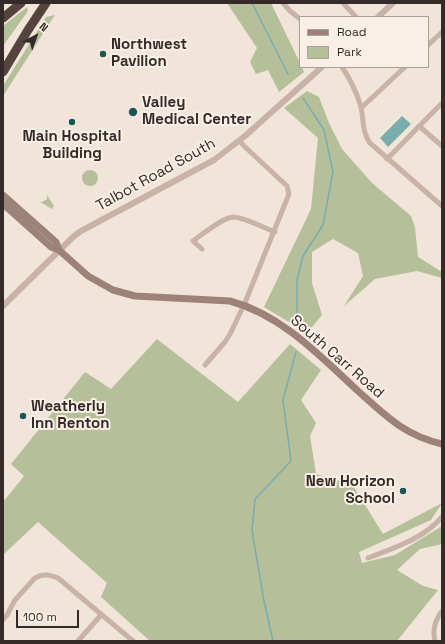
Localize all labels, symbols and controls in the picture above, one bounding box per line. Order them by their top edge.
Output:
north arrow [16,16,56,56]
legend [299,16,429,68]
text: N [36,19,51,35]
text: Road [337,24,366,40]
place label: Northwest Pavilion [111,36,187,71]
text: Park [337,44,362,60]
marker: Northwest Pavilion [98,49,108,59]
place label: Valley Medical Center [142,94,251,129]
marker: Valley Medical Center [127,106,139,118]
marker: Main Hospital Building [67,117,77,127]
place label: Main Hospital Building [23,128,121,163]
street label: Talbot Road South [93,135,219,215]
street label: South Carr Road [287,312,387,402]
place label: Weatherly Inn Renton [31,398,109,433]
marker: Weatherly Inn Renton [18,411,28,421]
place label: New Horizon School [306,473,395,508]
marker: New Horizon School [398,486,408,496]
scale bar [18,602,81,628]
text: 100 m [23,609,57,625]

